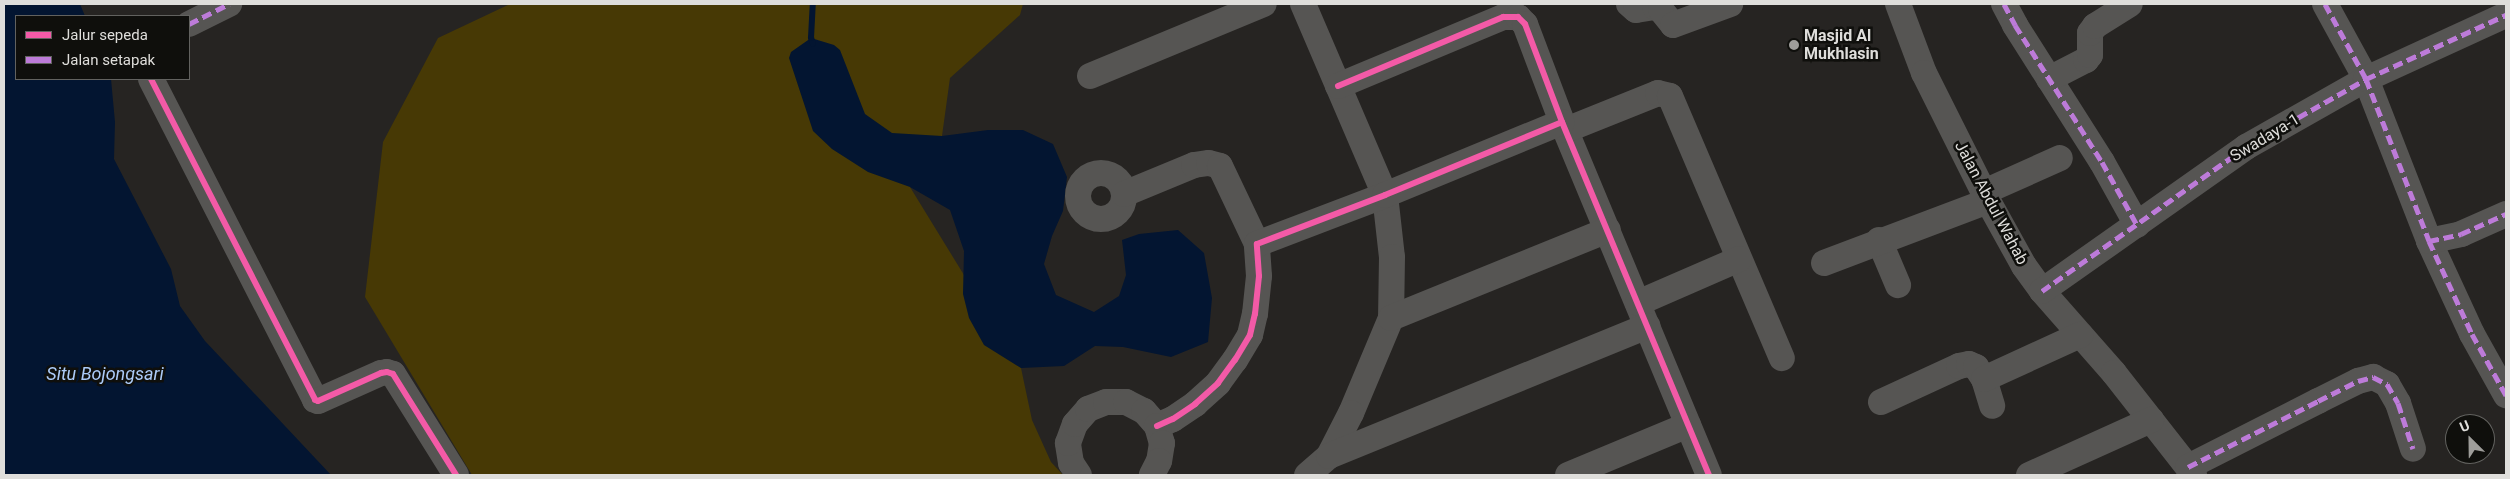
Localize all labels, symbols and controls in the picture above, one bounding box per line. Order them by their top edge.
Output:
legend [15,15,190,80]
text: Jalur sepeda [62,26,148,44]
place label: Masjid Al Mukhlasin [1804,26,1879,64]
marker: Masjid Al Mukhlasin [1788,39,1800,51]
text: Jalan setapak [62,51,155,69]
street label: Swadaya-1 [2227,110,2303,166]
street label: Jalan Abdul Wahab [1950,138,2032,268]
water label: Situ Bojongsari [46,363,164,385]
north arrow [2445,414,2495,464]
text: U [2457,417,2472,435]

